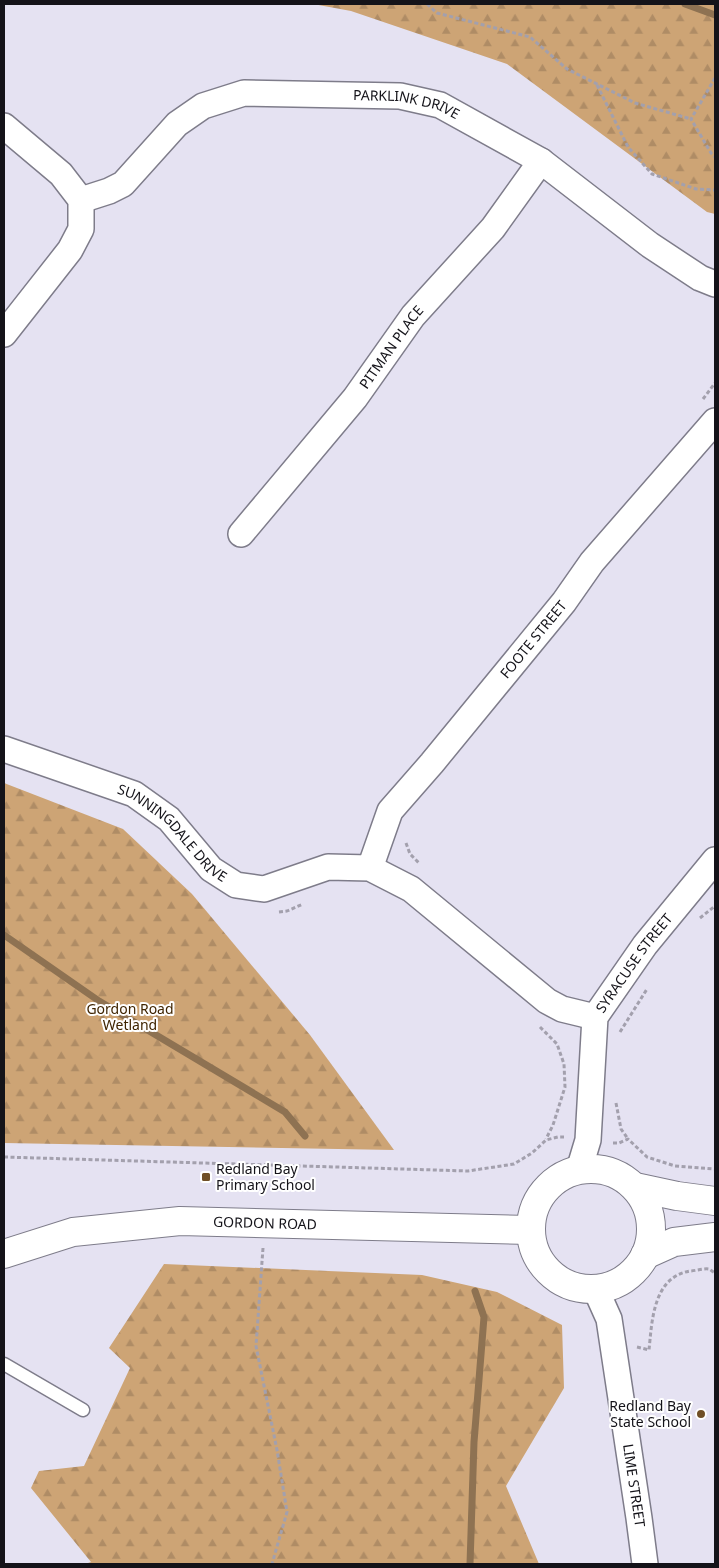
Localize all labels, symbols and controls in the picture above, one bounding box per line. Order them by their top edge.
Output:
street label: PARKLINK DRIVE [353,85,463,123]
street label: PITMAN PLACE [355,301,427,392]
street label: FOOTE STREET [495,596,571,682]
street label: SUNNINGDALE DRIVE [115,779,231,886]
street label: SYRACUSE STREET [591,909,676,1016]
park label: Gordon Road Wetland [86,999,174,1034]
place label: Redland Bay Primary School [216,1159,315,1194]
marker: Redland Bay Primary School [200,1171,212,1183]
street label: GORDON ROAD [213,1212,317,1234]
place label: Redland Bay State School [609,1396,692,1431]
marker: Redland Bay State School [695,1408,707,1420]
street label: LIME STREET [619,1442,650,1528]

